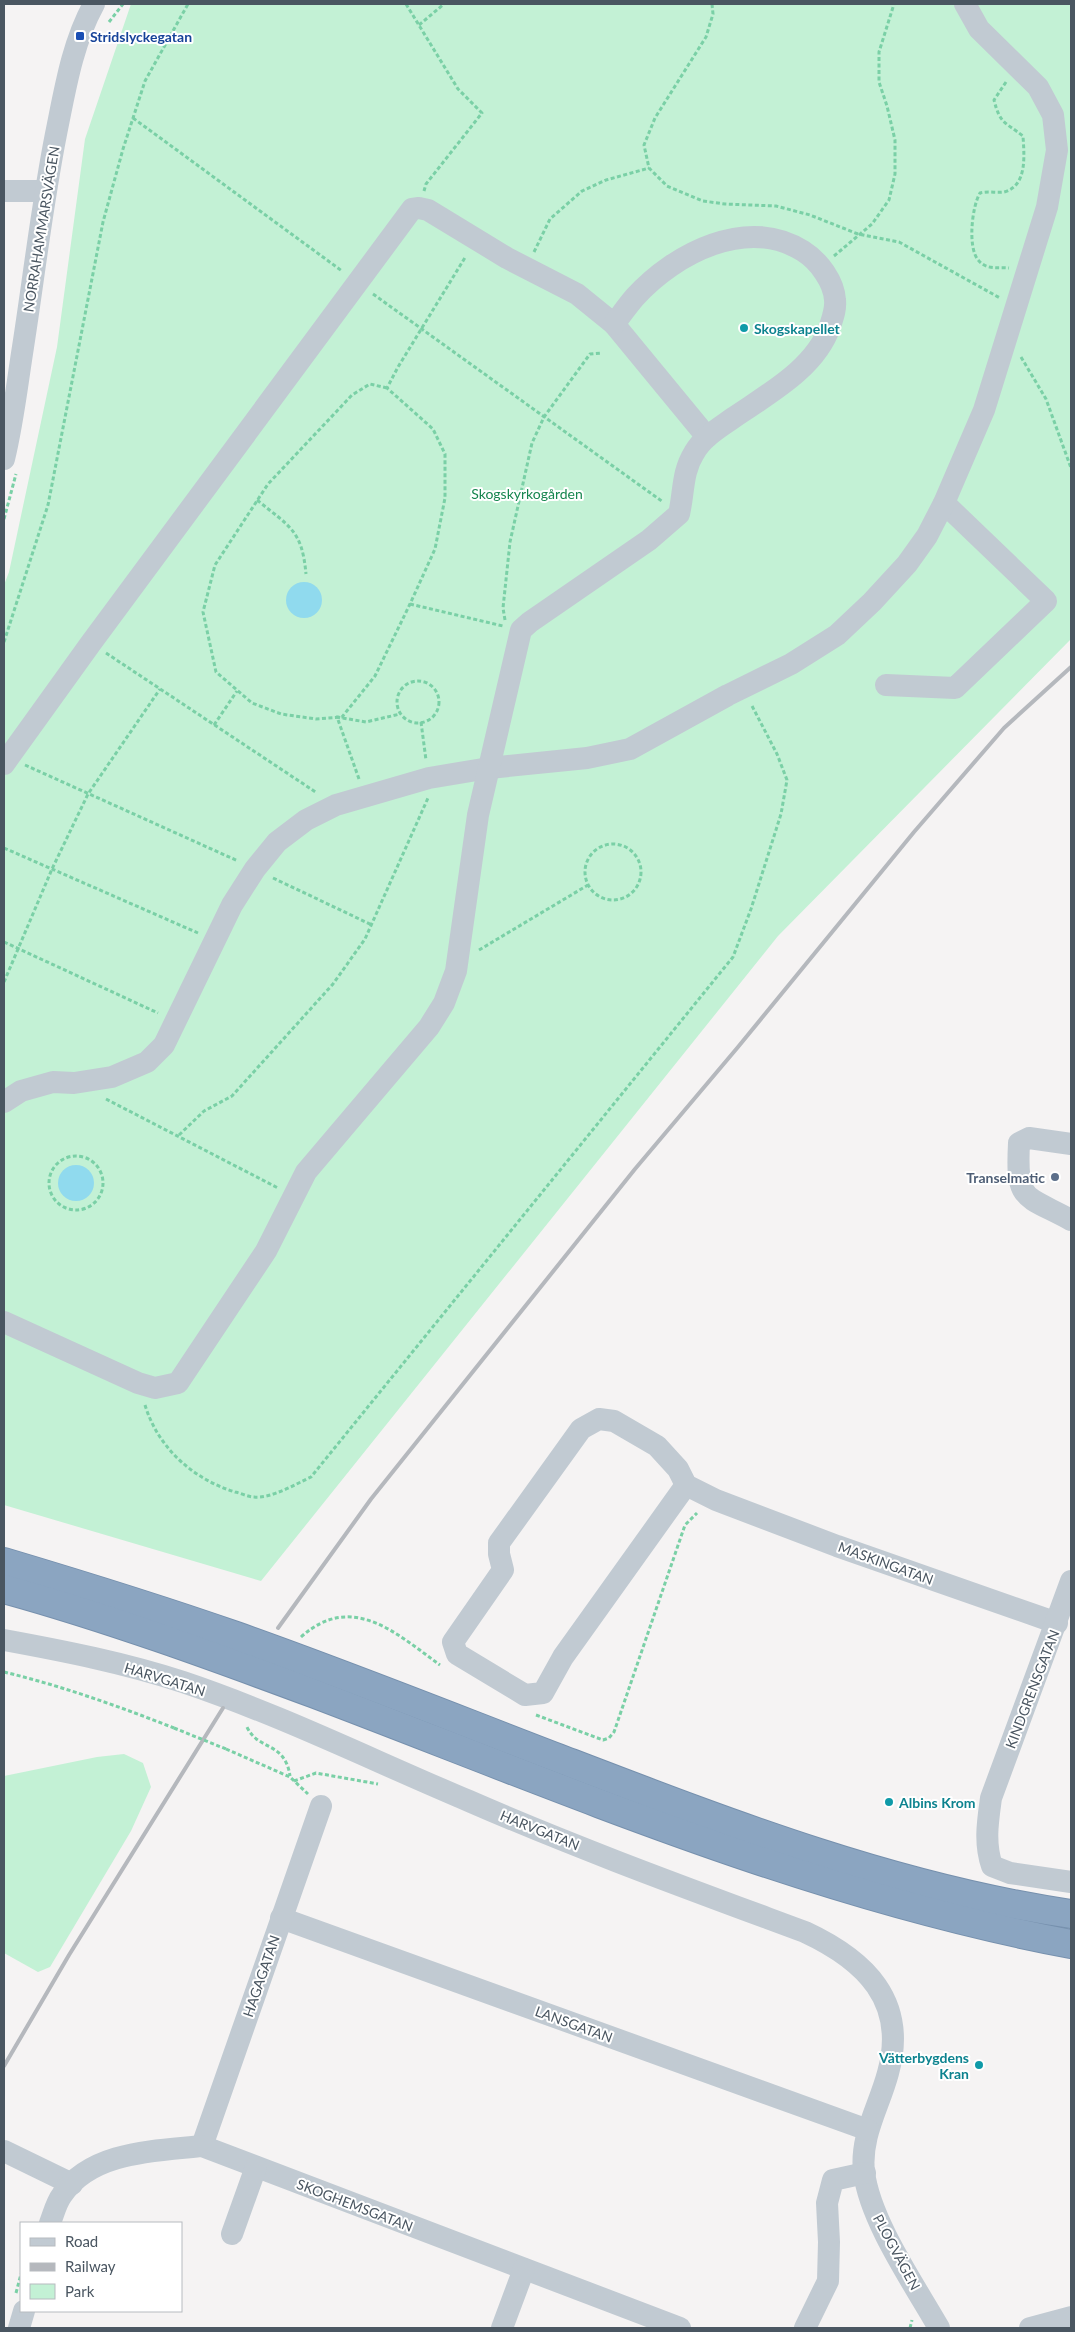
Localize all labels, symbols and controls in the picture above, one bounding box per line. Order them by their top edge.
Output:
place label: Stridslyckegatan [90,28,192,45]
marker: Stridslyckegatan [74,30,86,42]
street label: NORRAHAMMARSVÄGEN [19,145,63,313]
place label: Skogskapellet [754,320,841,337]
marker: Skogskapellet [738,322,750,334]
park label: Skogskyrkogården [471,485,583,502]
place label: Transelmatic [966,1169,1045,1186]
marker: Transelmatic [1049,1171,1061,1183]
street label: MASKINGATAN [836,1538,936,1588]
street label: KINDGRENSGATAN [1001,1627,1063,1751]
street label: HARVGATAN [122,1659,208,1699]
place label: Albins Krom [898,1794,976,1811]
marker: Albins Krom [883,1796,895,1808]
street label: HARVGATAN [498,1806,582,1854]
street label: HAGAGATAN [239,1933,283,2019]
street label: LANSGATAN [533,2002,615,2046]
place label: Vätterbygdens Kran [878,2049,969,2082]
marker: Vätterbygdens Kran [973,2059,985,2071]
street label: SKOGHEMSGATAN [294,2175,416,2235]
street label: PLOGVÄGEN [870,2211,924,2293]
legend [20,2222,182,2312]
text: Road [65,2232,98,2250]
text: Railway [65,2257,116,2275]
text: Park [65,2282,95,2300]

